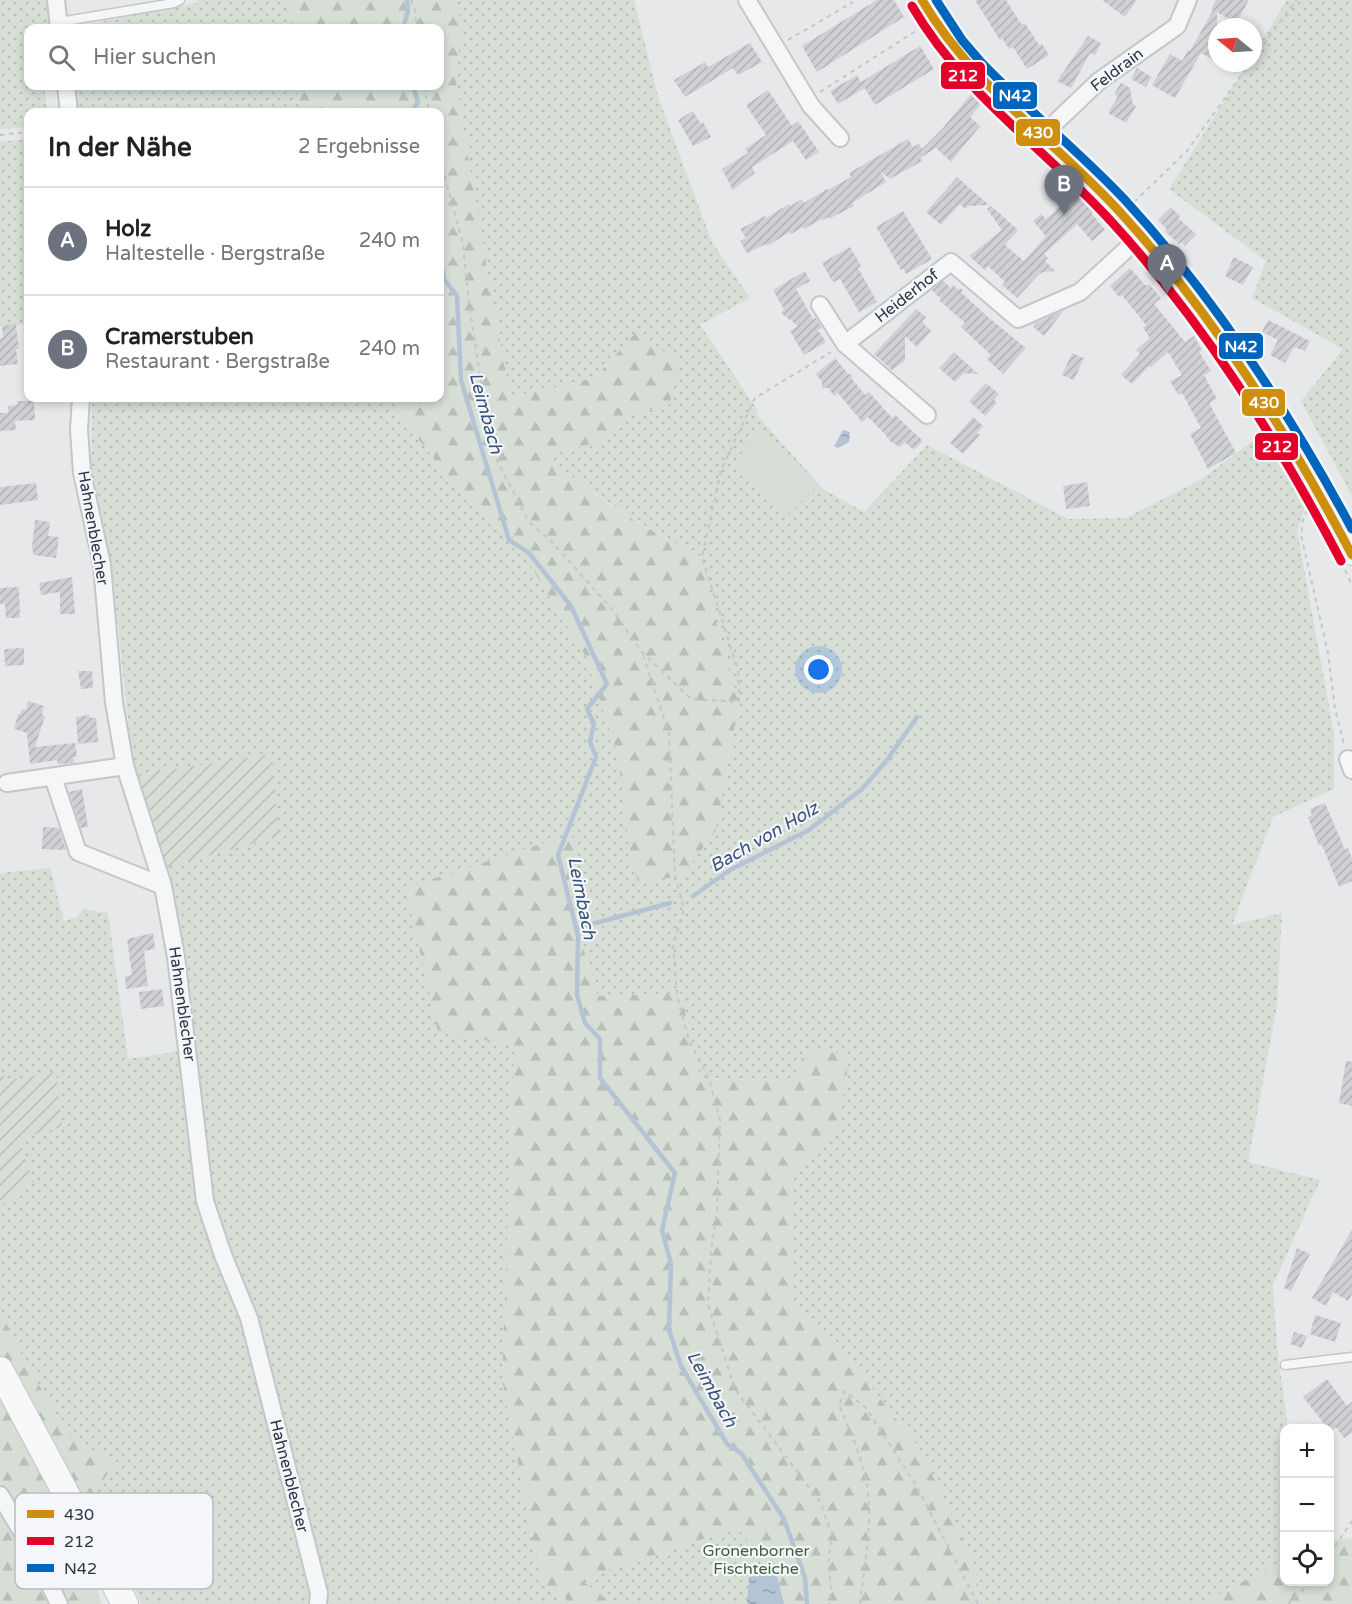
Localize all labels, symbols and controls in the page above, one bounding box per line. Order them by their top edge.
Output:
north arrow [1208,18,1262,72]
search box [24,24,444,90]
icon: search [45,41,78,74]
text: Hier suchen [93,44,216,70]
street label: Feldrain [1087,44,1147,96]
line badge: 212 [940,61,986,90]
text: 212 [948,66,978,86]
line badge: N42 [992,81,1038,110]
text: N42 [999,86,1031,106]
line badge: 430 [1015,118,1061,147]
text: 430 [1023,123,1053,143]
text: In der Nähe [48,132,192,163]
text: 2 Ergebnisse [298,135,420,159]
pin: B [1044,166,1084,215]
text: Holz [105,216,151,242]
text: A [60,229,75,253]
text: 240 m [359,229,420,253]
text: Haltestelle · Bergstraße [105,242,325,266]
pin: A [1148,244,1186,294]
street label: Heiderhof [871,264,944,327]
text: Cramerstuben [105,324,254,350]
line badge: N42 [1218,332,1264,360]
text: B [61,337,74,361]
text: 240 m [359,337,420,361]
text: N42 [1225,337,1257,357]
text: Restaurant · Bergstraße [105,350,330,374]
water label: Leimbach [465,370,508,457]
line badge: 430 [1241,388,1286,417]
text: 430 [1249,393,1279,413]
line badge: 212 [1254,432,1299,461]
text: 212 [1262,437,1292,457]
street label: Hahnenblecher [73,469,113,588]
your location [804,655,833,684]
water label: Bach von Holz [706,796,824,877]
water label: Leimbach [563,855,601,942]
street label: Hahnenblecher [164,945,200,1064]
water label: Leimbach [682,1347,742,1432]
street label: Hahnenblecher [265,1417,313,1536]
map controls [1280,1424,1334,1586]
button: + [1280,1424,1334,1478]
button: − [1280,1478,1334,1532]
legend [15,1493,213,1589]
text: 430 [64,1505,94,1525]
text: 212 [64,1532,94,1552]
button: locate [1280,1532,1334,1586]
park label: Gronenborner Fischteiche [702,1541,810,1579]
text: N42 [64,1559,97,1579]

